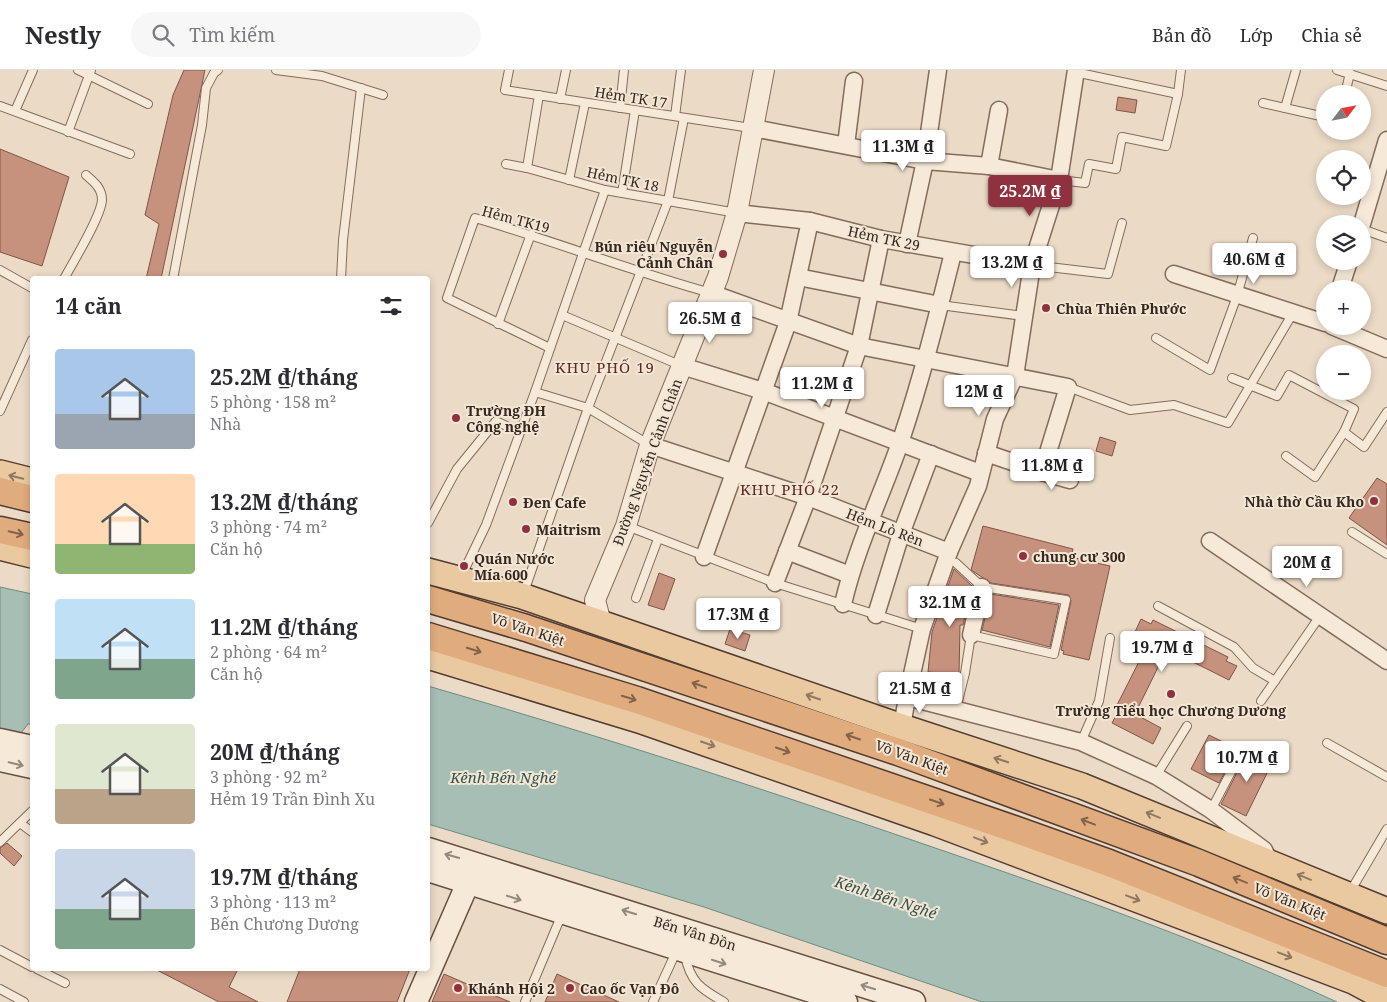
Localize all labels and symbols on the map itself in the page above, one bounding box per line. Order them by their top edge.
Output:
street label: Hẻm TK 17 [593,82,669,112]
north arrow [1316,85,1371,140]
pin: 11.3M ₫ [857,129,949,172]
street label: Hẻm TK 18 [585,162,661,196]
pin: 25.2M ₫ [984,174,1076,217]
street label: Hẻm TK19 [480,201,552,237]
street label: Hẻm TK 29 [846,221,922,255]
place label: Bún riêu Nguyễn Cảnh Chân [594,237,713,272]
pin: 40.6M ₫ [1208,242,1300,285]
pin: 13.2M ₫ [966,246,1058,288]
marker: Bún riêu Nguyễn Cảnh Chân [717,248,729,260]
place label: Chùa Thiên Phước [1056,299,1186,318]
pin: 26.5M ₫ [664,302,756,344]
marker: Chùa Thiên Phước [1040,302,1052,314]
district label: KHU PHỐ 19 [555,357,655,377]
pin: 11.2M ₫ [776,366,868,409]
pin: 12M ₫ [944,374,1014,417]
street label: Đường Nguyễn Cảnh Chân [608,376,686,548]
place label: Trường ĐH Công nghệ [466,401,547,436]
marker: Trường ĐH Công nghệ [450,412,462,424]
pin: 11.8M ₫ [1006,448,1098,491]
one-way arrow [9,472,25,481]
district label: KHU PHỐ 22 [740,479,840,499]
place label: Nhà thờ Cầu Kho [1245,492,1364,511]
place label: Đen Cafe [523,493,586,512]
marker: Nhà thờ Cầu Kho [1368,495,1380,507]
marker: Đen Cafe [507,496,519,508]
street label: Hẻm Lò Rèn [844,504,926,550]
place label: Maitrism [536,520,601,539]
marker: Maitrism [520,523,532,535]
one-way arrow [8,529,24,538]
pin: 20M ₫ [1272,546,1342,588]
place label: chung cư 300 [1033,547,1126,566]
place label: Quán Nước Mía 600 [474,549,554,584]
marker: chung cư 300 [1017,550,1029,562]
marker: Quán Nước Mía 600 [458,560,470,572]
pin: 32.1M ₫ [904,586,996,628]
pin: 17.3M ₫ [692,598,784,640]
street label: Võ Văn Kiệt [489,608,567,650]
pin: 19.7M ₫ [1116,630,1208,673]
one-way arrow [466,645,482,655]
pin: 21.5M ₫ [874,672,966,714]
one-way arrow [692,679,708,689]
marker: Trường Tiểu học Chương Dương [1165,688,1177,700]
one-way arrow [806,691,822,701]
one-way arrow [621,694,637,703]
place label: Trường Tiểu học Chương Dương [1056,701,1286,720]
one-way arrow [846,731,862,741]
street label: Võ Văn Kiệt [873,735,951,779]
one-way arrow [699,740,715,749]
pin: 10.7M ₫ [1201,740,1293,783]
one-way arrow [775,746,791,755]
one-way arrow [993,754,1009,764]
one-way arrow [8,759,24,769]
water label: Kênh Bến Nghé [449,767,556,787]
one-way arrow [929,798,945,808]
one-way arrow [1146,810,1161,820]
one-way arrow [1081,817,1097,826]
one-way arrow [973,836,988,845]
one-way arrow [445,851,461,861]
water label: Kênh Bến Nghé [832,871,940,923]
one-way arrow [1297,871,1312,881]
one-way arrow [1233,875,1248,884]
street label: Võ Văn Kiệt [1251,878,1329,924]
one-way arrow [505,894,521,904]
one-way arrow [1125,894,1140,903]
one-way arrow [622,907,638,916]
street label: Bến Vân Đồn [651,911,739,955]
one-way arrow [1277,952,1292,961]
one-way arrow [711,958,726,967]
place label: Khánh Hội 2 [468,979,555,998]
place label: Cao ốc Vạn Đô [580,979,679,998]
marker: Khánh Hội 2 [452,982,464,994]
marker: Cao ốc Vạn Đô [564,982,576,994]
one-way arrow [860,982,876,991]

